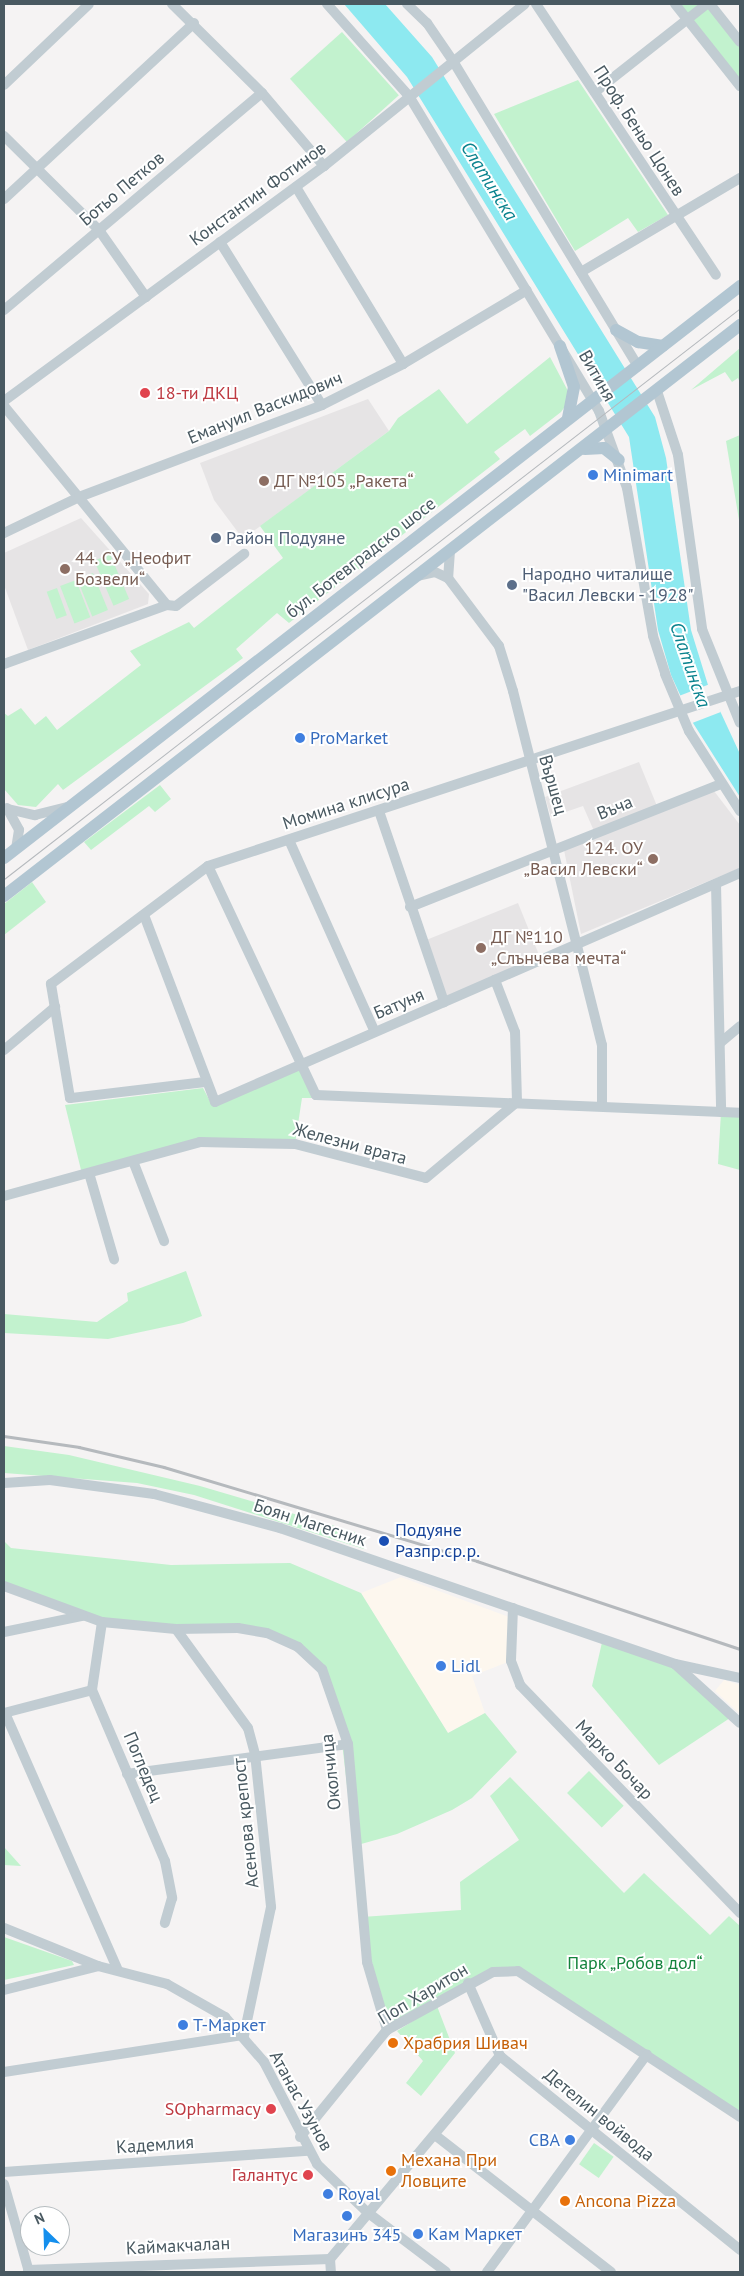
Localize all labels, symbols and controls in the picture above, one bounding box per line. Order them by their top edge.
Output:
street label: Проф. Беньо Цонев [588,61,690,201]
street label: Константин Фотинов [186,137,330,251]
water label: Слатинска [456,137,522,225]
street label: Ботьо Петков [75,147,169,231]
street label: Витиня [574,347,620,405]
street label: Емануил Васкидович [184,367,346,449]
place label: 18-ти ДКЦ [156,382,239,404]
marker: 18-ти ДКЦ [138,386,152,400]
place label: Minimart [603,464,673,486]
marker: Minimart [587,469,599,481]
place label: ДГ №105 „Ракета“ [274,470,416,492]
marker: ДГ №105 „Ракета“ [258,475,270,487]
street label: бул. Ботевградско шосе [281,492,441,624]
place label: Район Подуяне [226,527,345,549]
marker: Район Подуяне [210,532,222,544]
place label: 44. СУ „Неофит Бозвели“ [75,548,194,590]
marker: 44. СУ „Неофит Бозвели“ [59,563,71,575]
place label: Народно читалище "Васил Левски - 1928" [522,564,697,606]
marker: Народно читалище "Васил Левски - 1928" [506,579,518,591]
water label: Слатинска [665,619,715,711]
place label: ProMarket [310,727,388,749]
marker: ProMarket [294,732,306,744]
street label: Вършец [534,752,572,818]
street label: Момина клисура [280,773,412,835]
street label: Въча [594,791,636,825]
place label: 124. ОУ „Васил Левски“ [524,838,643,881]
marker: 124. ОУ „Васил Левски“ [647,853,659,865]
place label: ДГ №110 „Слънчева мечта“ [491,927,626,970]
marker: ДГ №110 „Слънчева мечта“ [475,942,487,954]
street label: Батуня [371,984,427,1024]
street label: Железни врата [291,1118,409,1170]
street label: Боян Магесник [251,1495,369,1551]
place label: Подуяне Разпр.ср.р. [395,1520,480,1562]
marker: Подуяне Разпр.ср.р. [377,1534,391,1548]
place label: Lidl [451,1655,480,1677]
marker: Lidl [435,1660,447,1672]
street label: Марко Бочар [571,1716,657,1804]
street label: Погледец [119,1729,167,1805]
street label: Околчица [316,1733,346,1811]
street label: Асенова крепост [228,1757,264,1889]
park label: Парк „Робов дол“ [567,1952,703,1974]
street label: Поп Харитон [374,1959,472,2029]
place label: Т-Маркет [193,2014,266,2036]
marker: Т-Маркет [177,2019,189,2031]
place label: Храбрия Шивач [403,2032,528,2054]
marker: Храбрия Шивач [387,2037,399,2049]
street label: Атанас Узунов [265,2047,337,2155]
street label: Детелин войвода [540,2064,658,2166]
place label: SOpharmacy [165,2098,261,2120]
marker: SOpharmacy [265,2103,277,2115]
place label: CBA [529,2129,560,2151]
street label: Кадемлия [115,2132,195,2158]
marker: CBA [564,2134,576,2146]
place label: Механа При Ловците [401,2150,497,2192]
place label: Галантус [232,2164,298,2186]
marker: Механа При Ловците [385,2165,397,2177]
marker: Галантус [302,2169,314,2181]
place label: Royal [338,2183,380,2205]
marker: Royal [322,2188,334,2200]
place label: Ancona Pizza [575,2190,676,2212]
marker: Ancona Pizza [559,2195,571,2207]
north arrow [20,2206,70,2256]
text: N [31,2208,47,2228]
marker: Магазинъ 345 [341,2210,353,2222]
place label: Кам Маркет [428,2223,522,2245]
place label: Магазинъ 345 [292,2224,402,2246]
marker: Кам Маркет [412,2228,424,2240]
street label: Каймакчалан [125,2232,231,2260]

